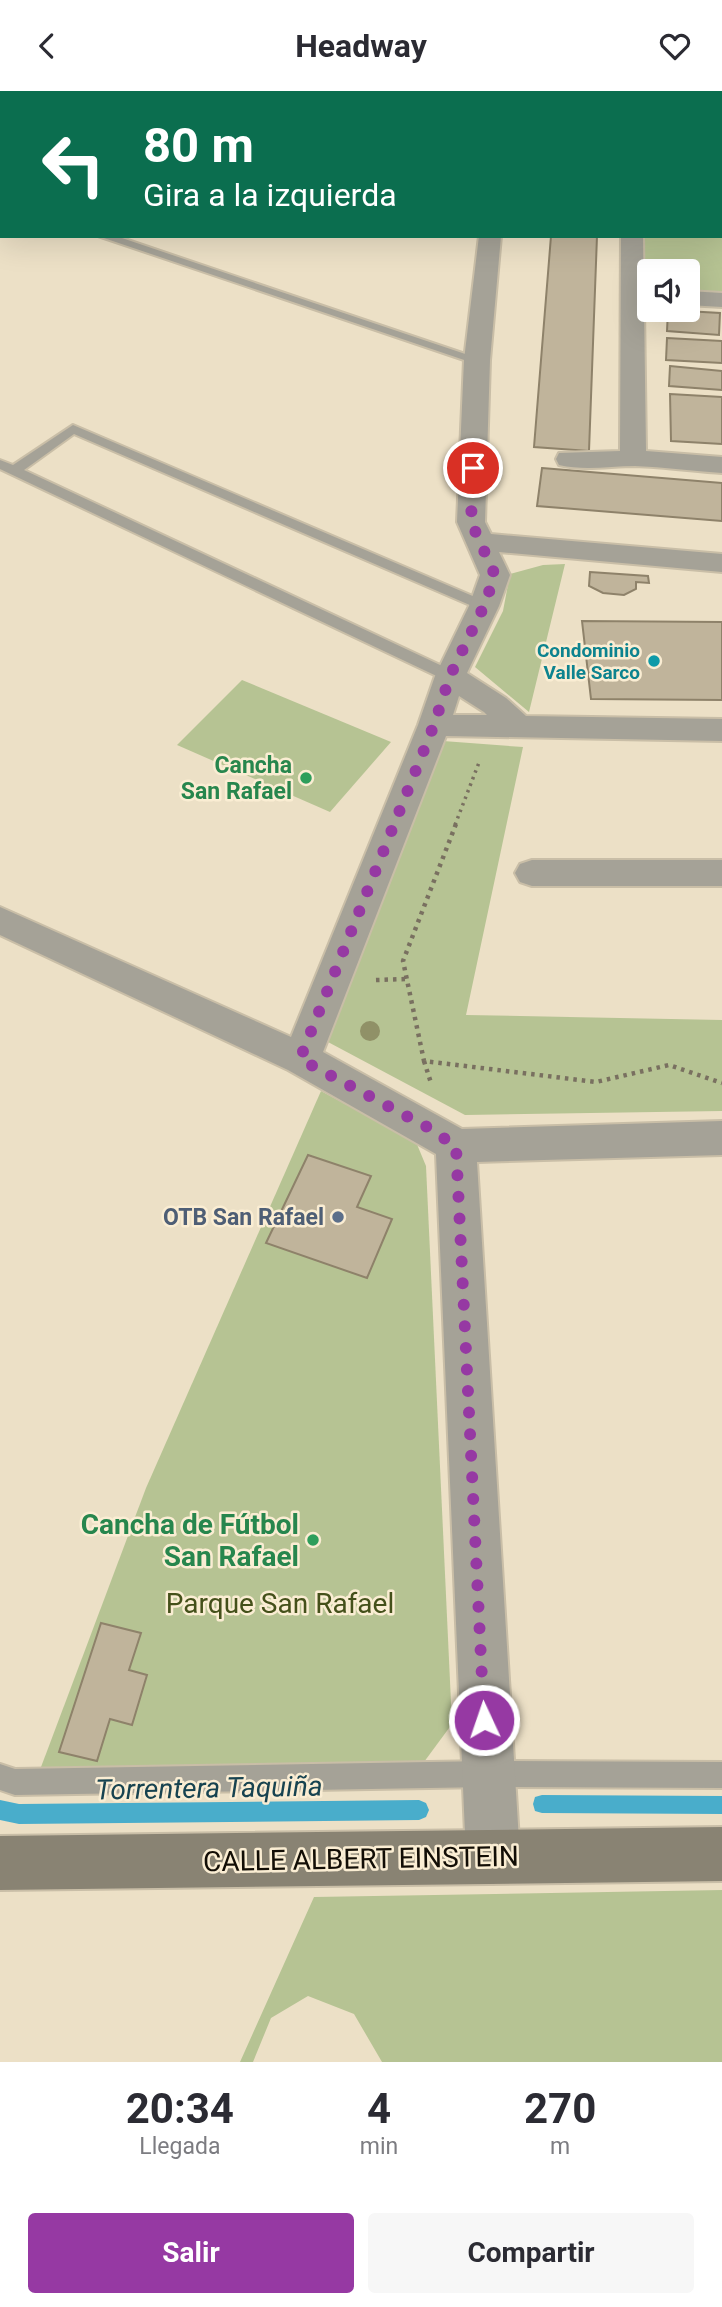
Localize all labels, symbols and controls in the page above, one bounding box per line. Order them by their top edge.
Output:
icon: back [28,27,66,65]
text: Headway [295,27,427,65]
icon: heart [656,27,694,65]
text: 80 m [143,117,254,174]
icon: left [28,119,119,210]
text: Gira a la izquierda [143,176,397,214]
map controls [637,259,700,322]
button: sound [637,259,700,322]
pin [443,438,503,498]
icon: arrive [454,449,492,487]
place label: Condominio Valle Sarco [537,639,640,684]
marker: Condominio Valle Sarco [646,653,662,669]
place label: Cancha San Rafael [181,752,292,805]
marker: Cancha San Rafael [298,770,314,786]
place label: OTB San Rafael [163,1204,324,1231]
marker: OTB San Rafael [330,1209,346,1225]
place label: Cancha de Fútbol San Rafael [81,1508,299,1573]
marker: Cancha de Fútbol San Rafael [305,1532,321,1548]
park label: Parque San Rafael [166,1587,394,1620]
position arrow [447,1683,521,1757]
water label: Torrentera Taquiña [95,1770,323,1806]
street label: CALLE ALBERT EINSTEIN [203,1840,519,1878]
text: 20:34 [126,2084,234,2133]
text: 4 [367,2084,391,2133]
text: 270 [524,2084,596,2133]
text: Llegada [139,2133,220,2160]
text: min [360,2133,398,2160]
text: m [550,2133,570,2160]
button: Salir [28,2213,354,2293]
button: Compartir [368,2213,694,2293]

